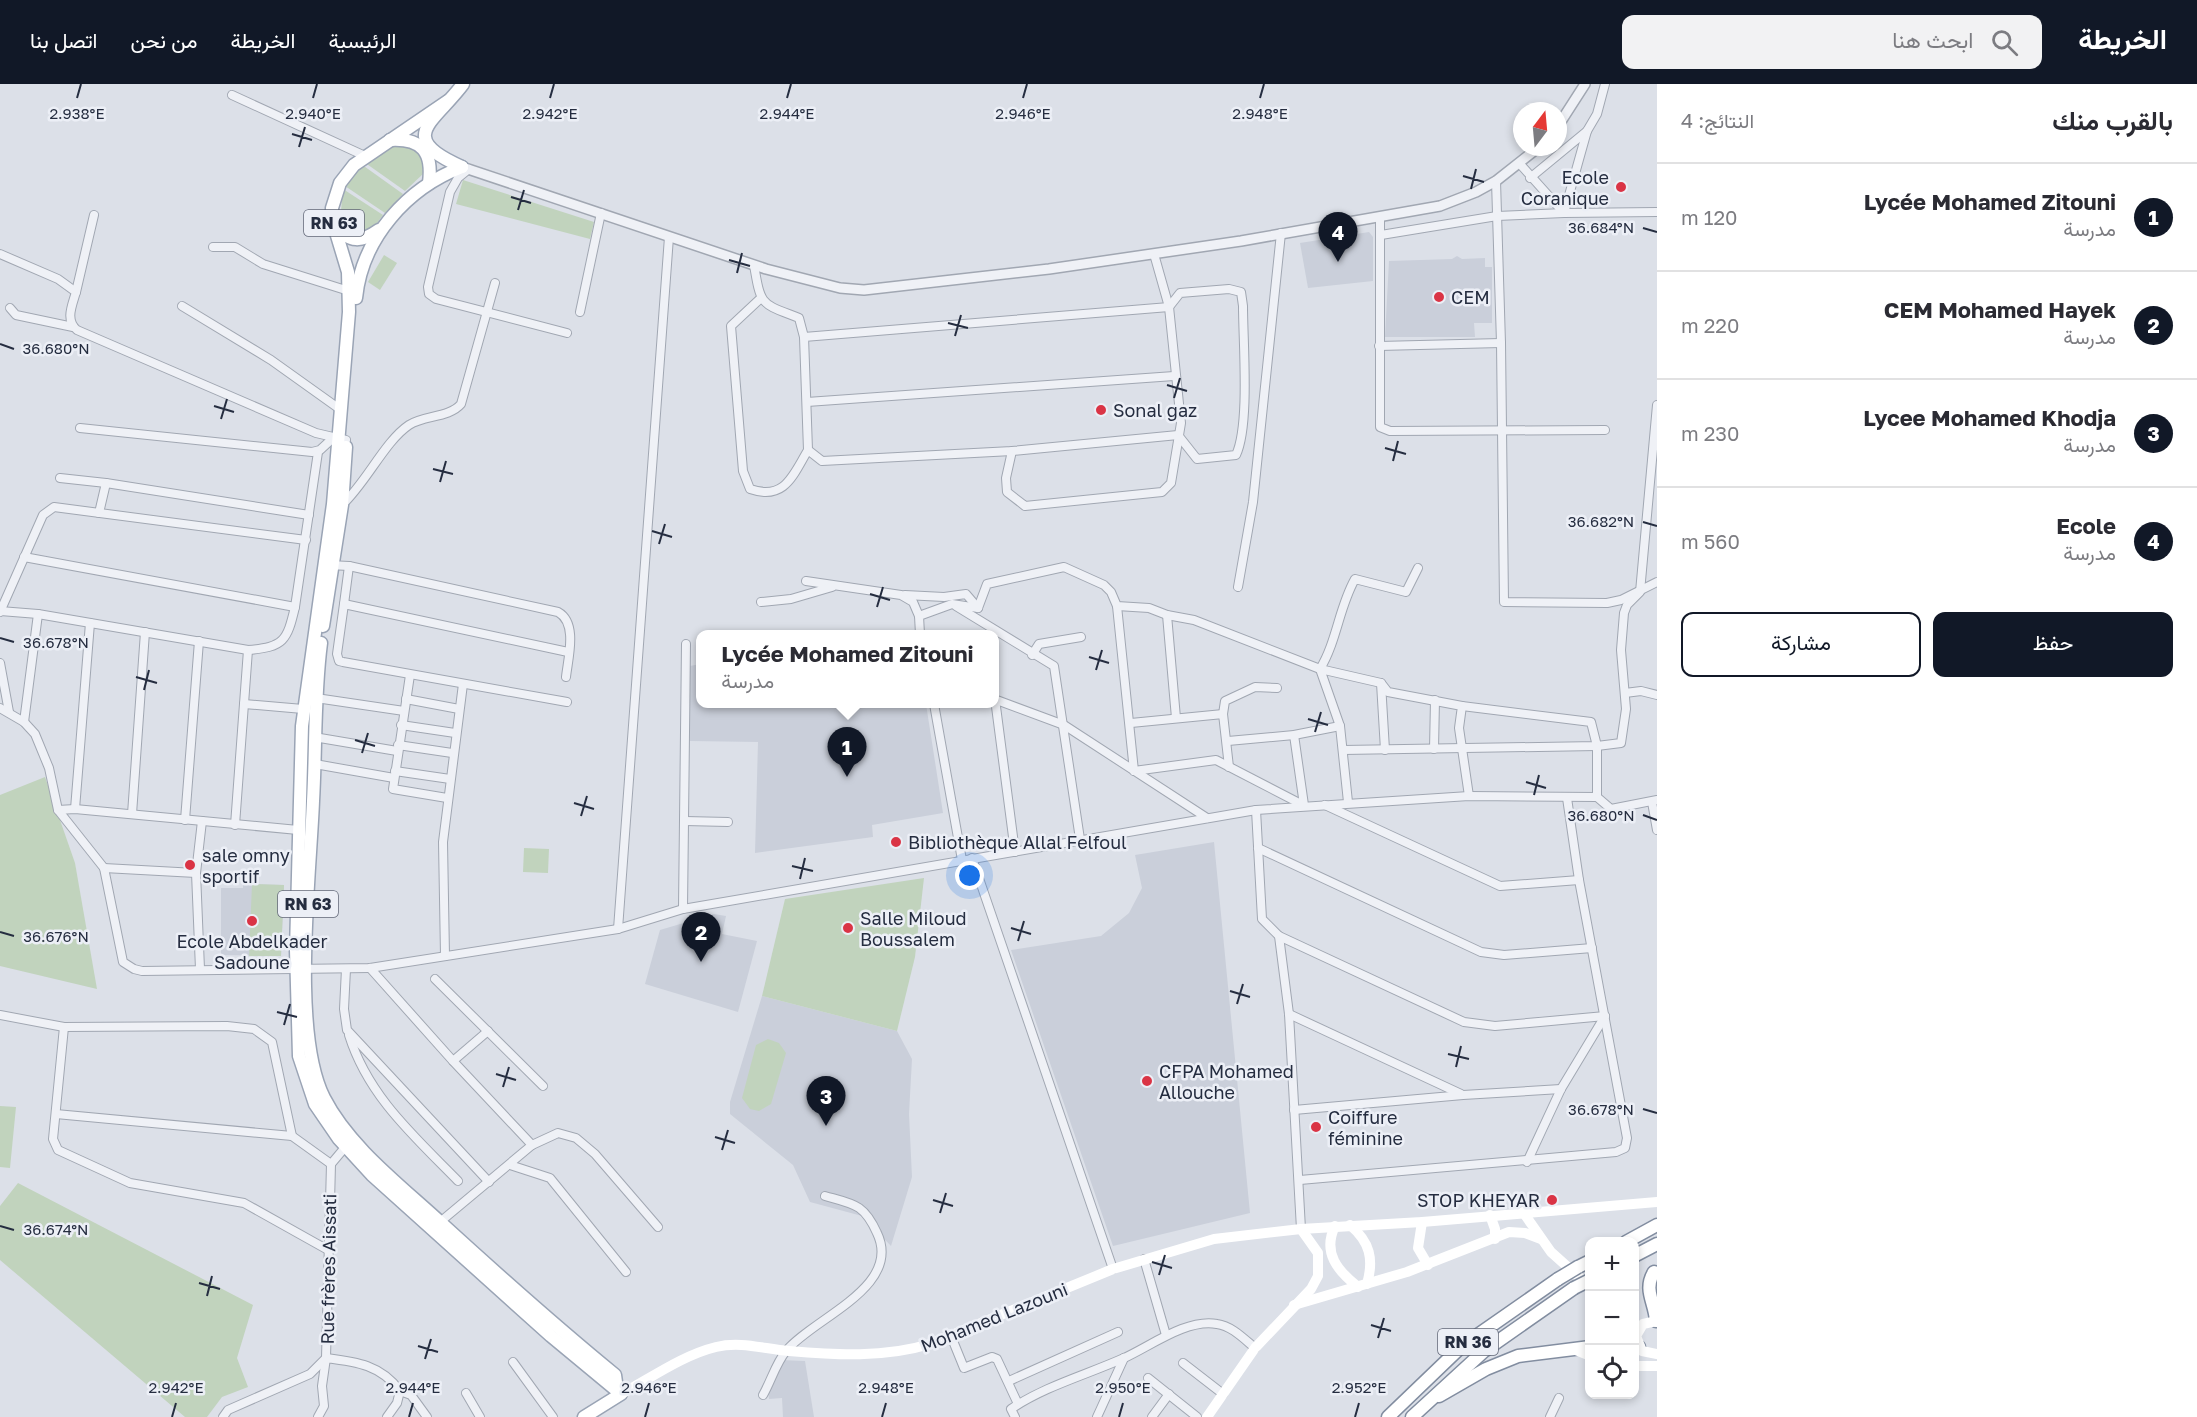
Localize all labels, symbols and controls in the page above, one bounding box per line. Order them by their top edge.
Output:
search box [1622,15,2042,69]
text: الخريطة [2078,22,2167,55]
text: ابحث هنا [1892,26,1973,53]
icon: search [1988,26,2021,59]
text: اتصل بنا [30,27,97,53]
text: من نحن [130,27,198,53]
text: الخريطة [231,27,295,53]
text: الرئيسية [328,27,396,53]
north arrow [1513,102,1567,156]
text: 2.938°E [49,104,105,122]
text: 2.940°E [285,104,341,122]
text: 2.942°E [522,104,578,122]
text: 2.944°E [760,104,814,122]
text: 2.946°E [995,104,1051,122]
text: 2.948°E [1232,104,1288,122]
text: بالقرب منك [2052,105,2173,136]
text: النتائج: 4 [1681,108,1754,132]
place label: Ecole Coranique [1521,166,1609,209]
marker: Ecole Coranique [1614,180,1628,194]
text: Lycée Mohamed Zitouni [1864,188,2116,215]
text: 120 m [1681,205,1737,229]
text: 1 [2148,205,2159,229]
road number: RN 63 [304,210,364,236]
pin: 4 [1318,212,1358,262]
text: مدرسة [2063,216,2116,240]
text: 36.684°N [1568,218,1634,236]
place label: CEM [1451,286,1490,308]
marker: CEM [1432,290,1446,304]
text: CEM Mohamed Hayek [1884,296,2116,323]
text: 220 m [1681,313,1739,337]
text: 2 [2147,313,2160,337]
text: مدرسة [2063,324,2116,348]
text: 36.680°N [22,339,90,357]
place label: Sonal gaz [1113,399,1197,421]
marker: Sonal gaz [1094,403,1108,417]
text: Lycee Mohamed Khodja [1863,404,2116,431]
text: 230 m [1681,421,1739,445]
text: 3 [2147,421,2160,445]
text: مدرسة [2063,432,2116,456]
text: 36.682°N [1568,512,1634,530]
text: Ecole [2056,512,2116,539]
text: 560 m [1681,529,1740,553]
text: 4 [2147,529,2160,553]
text: مدرسة [2063,540,2116,564]
button: مشاركة [1681,612,1921,677]
button: حفظ [1933,612,2173,677]
popup [696,630,999,708]
text: 36.678°N [23,633,89,651]
text: Lycée Mohamed Zitouni [721,640,974,667]
text: مدرسة [721,668,774,692]
pin: 1 [828,728,866,777]
text: 36.680°N [1567,806,1635,824]
place label: Bibliothèque Allal Felfoul [908,831,1127,853]
marker: Bibliothèque Allal Felfoul [889,835,903,849]
place label: sale omny sportif [202,844,290,887]
marker: sale omny sportif [183,858,197,872]
your location [955,861,984,890]
road number: RN 63 [278,891,338,917]
place label: Salle Miloud Boussalem [860,907,967,950]
pin: 2 [682,912,720,962]
marker: Ecole Abdelkader Sadoune [245,914,259,928]
marker: Salle Miloud Boussalem [841,921,855,935]
text: 36.676°N [23,927,89,945]
place label: Ecole Abdelkader Sadoune [176,930,328,973]
place label: CFPA Mohamed Allouche [1159,1060,1294,1103]
marker: CFPA Mohamed Allouche [1140,1074,1154,1088]
pin: 3 [806,1076,846,1126]
text: 36.678°N [1568,1100,1634,1118]
place label: Coiffure féminine [1328,1106,1403,1149]
marker: Coiffure féminine [1309,1120,1323,1134]
place label: STOP KHEYAR [1417,1189,1540,1211]
street label: Rue frères Aissati [316,1193,340,1345]
marker: STOP KHEYAR [1545,1193,1559,1207]
text: 36.674°N [23,1220,89,1238]
map controls [1585,1237,1639,1399]
button: + [1585,1237,1639,1291]
street label: Mohamed Lazouni [917,1277,1071,1357]
button: − [1585,1291,1639,1345]
road number: RN 36 [1438,1329,1498,1355]
button: locate [1585,1345,1639,1399]
text: 2.942°E [148,1378,204,1396]
text: 2.944°E [386,1378,440,1396]
text: 2.946°E [621,1378,677,1396]
text: 2.948°E [858,1378,914,1396]
text: 2.950°E [1095,1378,1151,1396]
text: 2.952°E [1332,1378,1386,1396]

